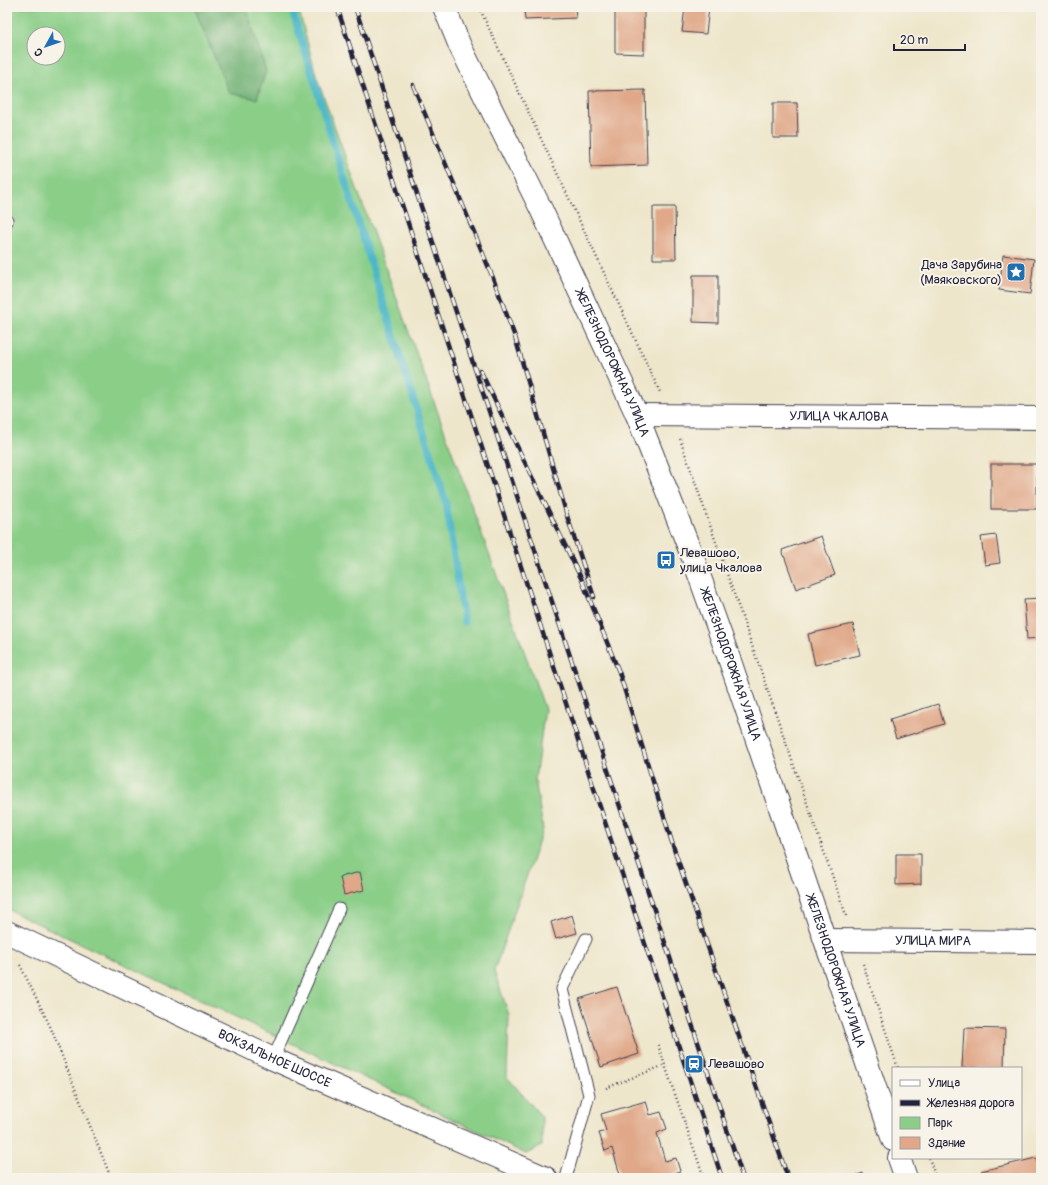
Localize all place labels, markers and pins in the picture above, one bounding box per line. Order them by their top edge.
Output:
place label: Дача Зарубина (Маяковского) [920,257,1002,288]
place icon: Дача Зарубина (Маяковского) [1005,261,1027,283]
place label: Левашово, улица Чкалова [679,545,762,576]
bus stop icon: Левашово, улица Чкалова [655,549,677,571]
station icon: Левашово [683,1053,705,1075]
place label: Левашово [707,1056,764,1072]

